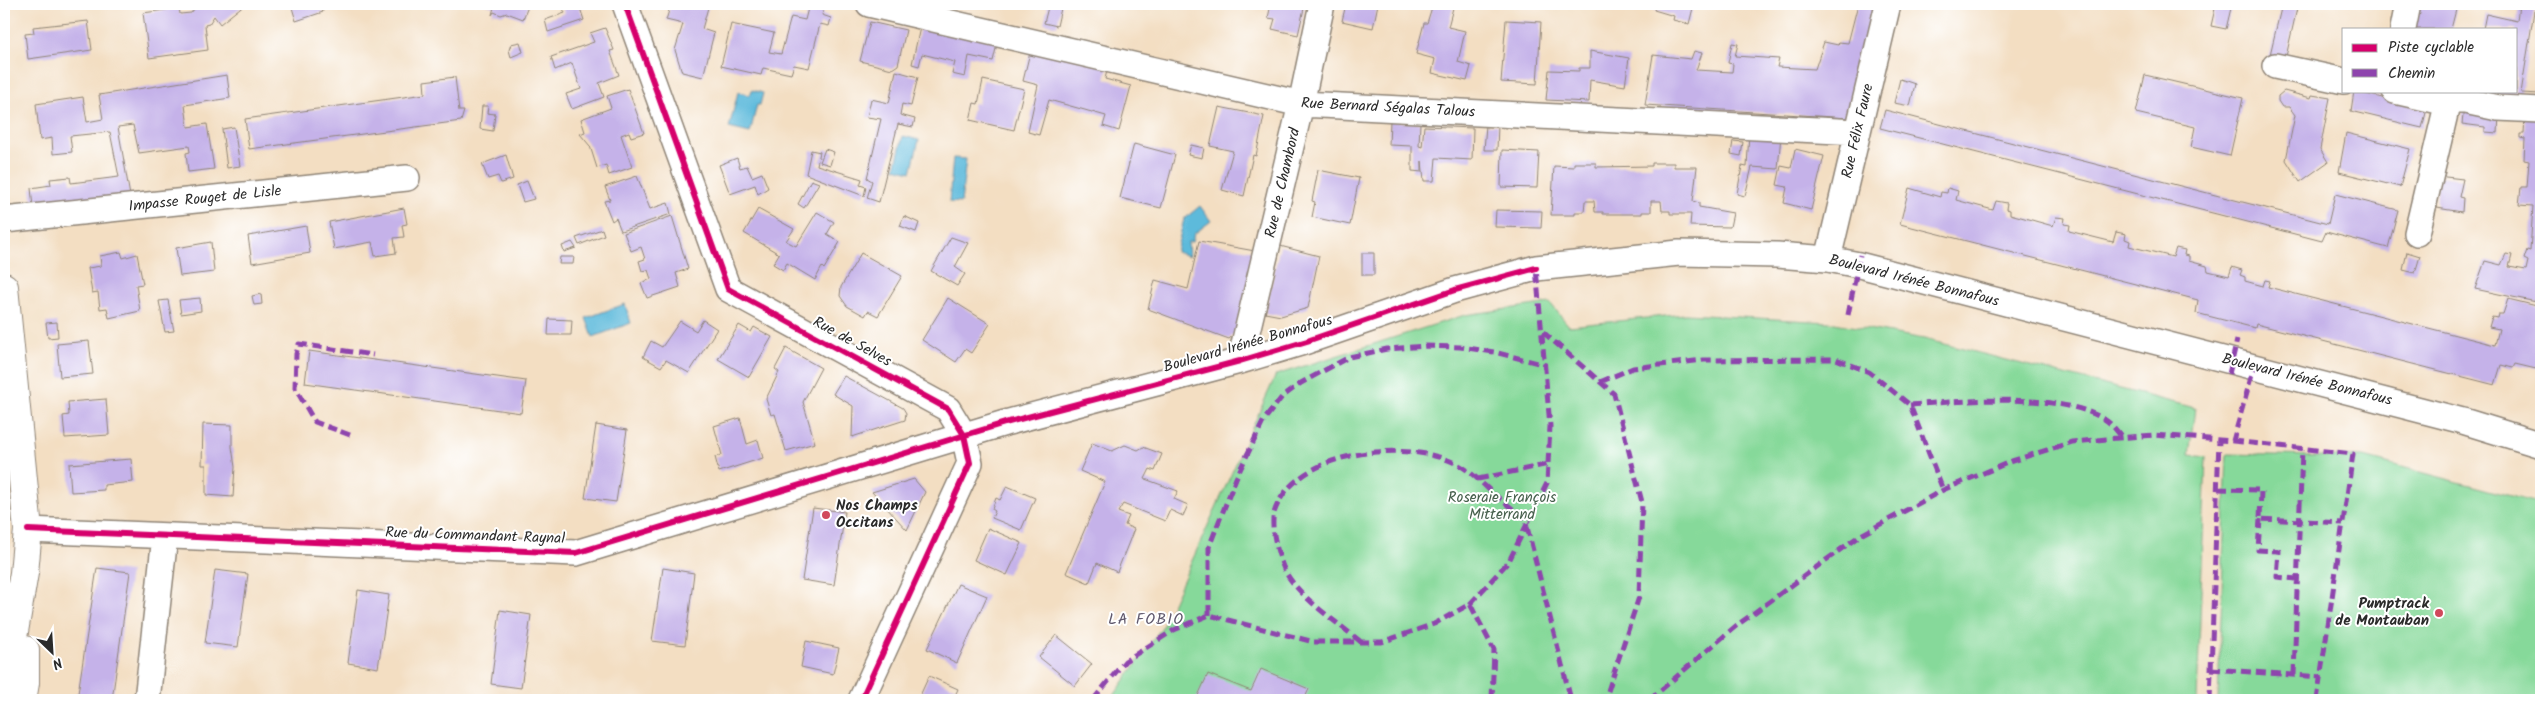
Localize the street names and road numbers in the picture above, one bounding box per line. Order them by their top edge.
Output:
street label: Rue Félix Faure [1835,81,1881,181]
street label: Rue Bernard Ségalas Talous [1300,91,1476,125]
street label: Rue de Chambord [1259,125,1307,240]
street label: Impasse Rouget de Lisle [127,179,283,219]
street label: Boulevard Irénée Bonnafous [1826,248,2002,314]
street label: Boulevard Irénée Bonnafous [1161,308,1336,380]
street label: Rue de Selves [808,310,896,374]
street label: Boulevard Irénée Bonnafous [2219,347,2395,413]
street label: Rue du Commandant Raynal [385,521,566,551]

